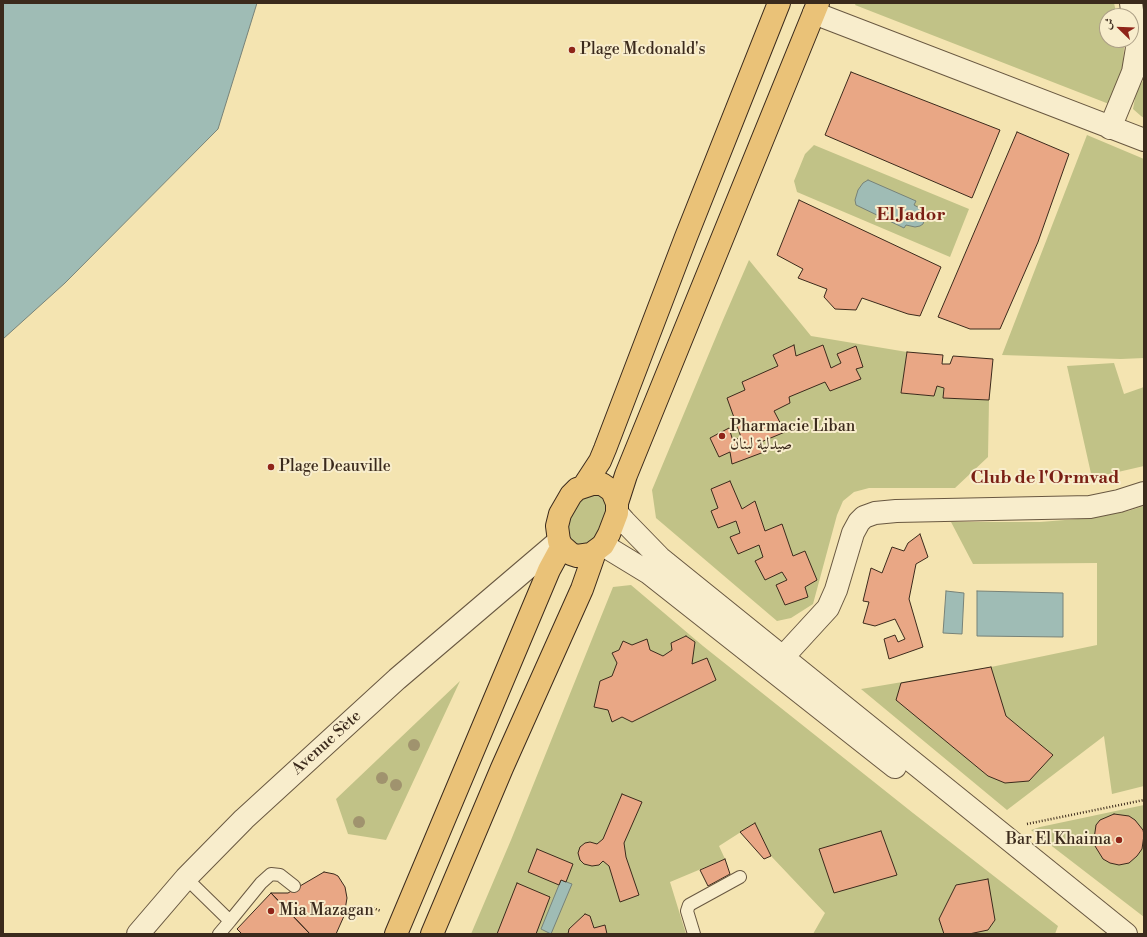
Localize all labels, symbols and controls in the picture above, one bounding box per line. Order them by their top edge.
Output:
north arrow [1099,8,1139,48]
text: ش [1100,16,1117,31]
place label: Plage Mcdonald's [580,40,706,60]
marker: Plage Mcdonald's [567,45,577,55]
district label: El Jador [876,205,946,227]
place label: Pharmacie Liban صيدلية لبنان [730,417,855,455]
marker: Pharmacie Liban صيدلية لبنان [717,431,727,441]
place label: Plage Deauville [279,457,391,477]
marker: Plage Deauville [266,462,276,472]
district label: Club de l'Ormvad [971,468,1119,490]
street label: Avenue Sète [288,707,366,779]
place label: Bar El Khaima [1006,830,1111,850]
marker: Bar El Khaima [1114,835,1124,845]
place label: Mia Mazagan [279,901,374,921]
marker: Mia Mazagan [266,906,276,916]

